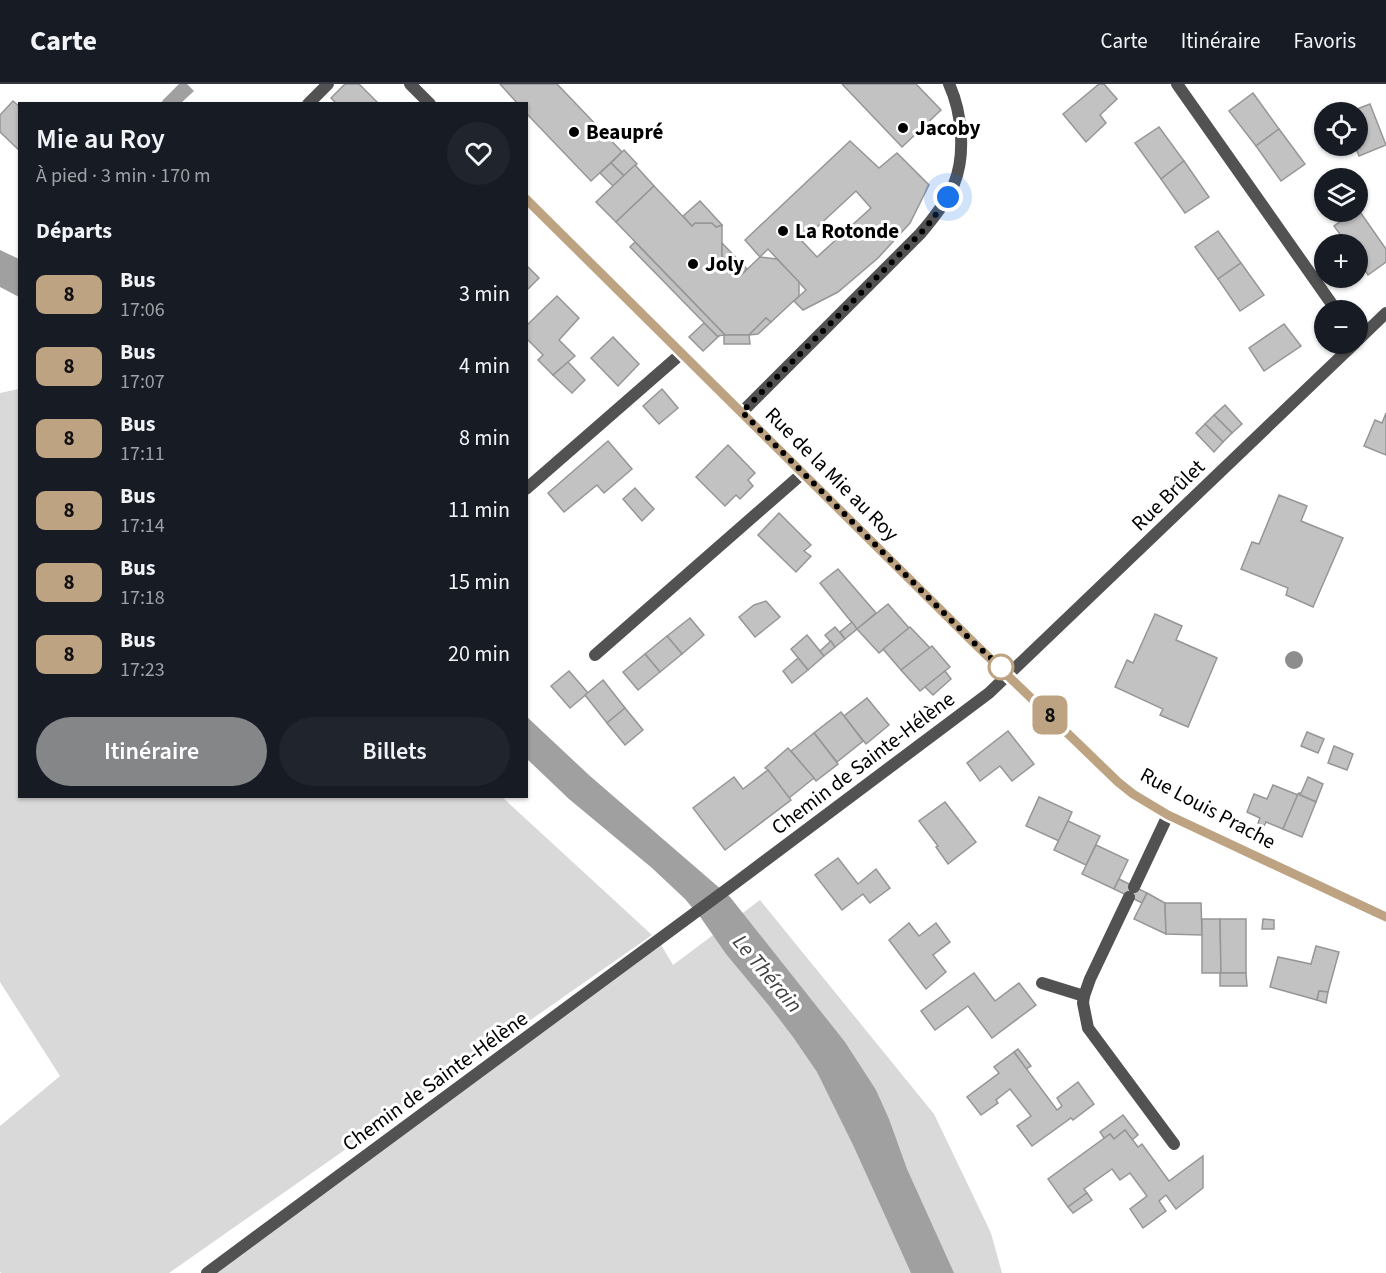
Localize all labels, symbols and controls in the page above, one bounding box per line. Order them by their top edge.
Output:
text: Carte [30,21,97,61]
text: Carte [1101,26,1148,56]
text: Itinéraire [1181,26,1260,56]
text: Favoris [1293,26,1356,56]
map controls [1314,102,1368,354]
button: locate [1314,102,1368,156]
place label: Jacoby [915,113,981,143]
place label: Beaupré [586,117,664,147]
text: Mie au Roy [36,119,165,159]
marker: Jacoby [896,121,910,135]
button: heart [447,122,510,185]
marker: Beaupré [567,125,581,139]
text: À pied · 3 min · 170 m [36,162,211,190]
button: layers [1314,168,1368,222]
your location [933,182,963,212]
text: Départs [36,215,112,247]
place label: La Rotonde [795,216,899,246]
marker: La Rotonde [776,224,790,238]
button: + [1314,234,1368,288]
place label: Joly [705,249,744,279]
marker: Joly [686,257,700,271]
text: Bus [120,264,156,296]
text: 3 min [459,278,510,310]
text: 8 [63,279,75,309]
text: 17:06 [120,296,165,324]
button: − [1314,300,1368,354]
text: Bus [120,336,156,368]
text: 4 min [459,350,510,382]
text: 8 [63,351,75,381]
text: 17:07 [120,368,165,396]
street label: Rue de la Mie au Roy [758,400,906,548]
text: Bus [120,408,156,440]
text: 8 min [459,422,510,454]
text: 8 [63,423,75,453]
text: 17:11 [120,440,165,468]
street label: Rue Brûlet [1125,452,1211,538]
text: Bus [120,480,156,512]
text: 11 min [448,494,510,526]
text: 8 [63,495,75,525]
text: 17:14 [120,512,165,540]
text: Bus [120,552,156,584]
text: 15 min [448,566,510,598]
text: 8 [63,567,75,597]
text: 17:18 [120,584,165,612]
text: Bus [120,624,156,656]
text: 20 min [448,638,510,670]
text: 8 [63,639,75,669]
unlabelled marker [988,654,1014,680]
text: 17:23 [120,656,165,684]
street label: Chemin de Sainte-Hélène [765,684,961,842]
line badge: 8 [1030,696,1070,734]
text: 8 [1044,700,1056,730]
button: Itinéraire [36,717,267,786]
button: Billets [279,717,510,786]
street label: Rue Louis Prache [1135,760,1281,856]
water label: Le Thérain [725,927,810,1020]
street label: Chemin de Sainte-Hélène [336,1003,534,1159]

